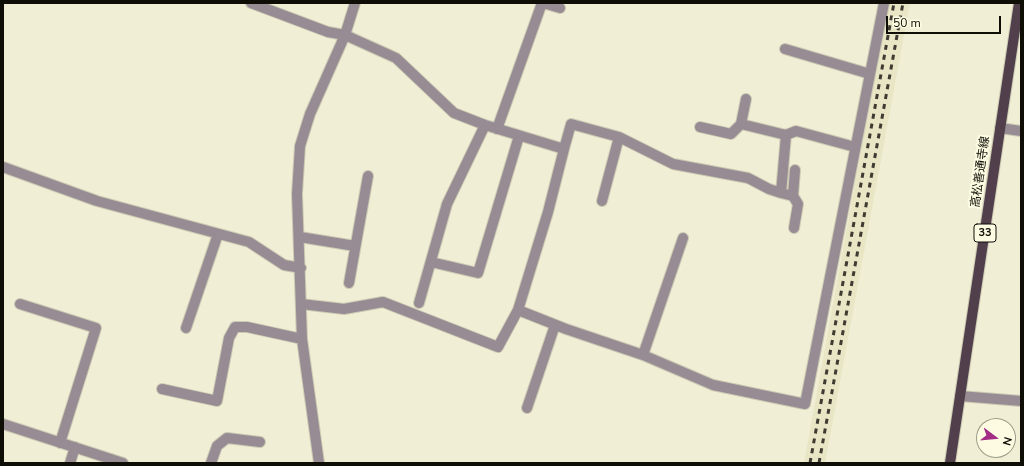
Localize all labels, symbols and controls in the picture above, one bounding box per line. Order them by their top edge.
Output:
scale bar [888,8,1003,34]
text: 50 m [893,15,921,31]
street label: 高松善通寺線 [969,135,993,209]
road number: 33 [974,224,996,242]
north arrow [976,418,1016,458]
text: N [999,435,1015,447]

